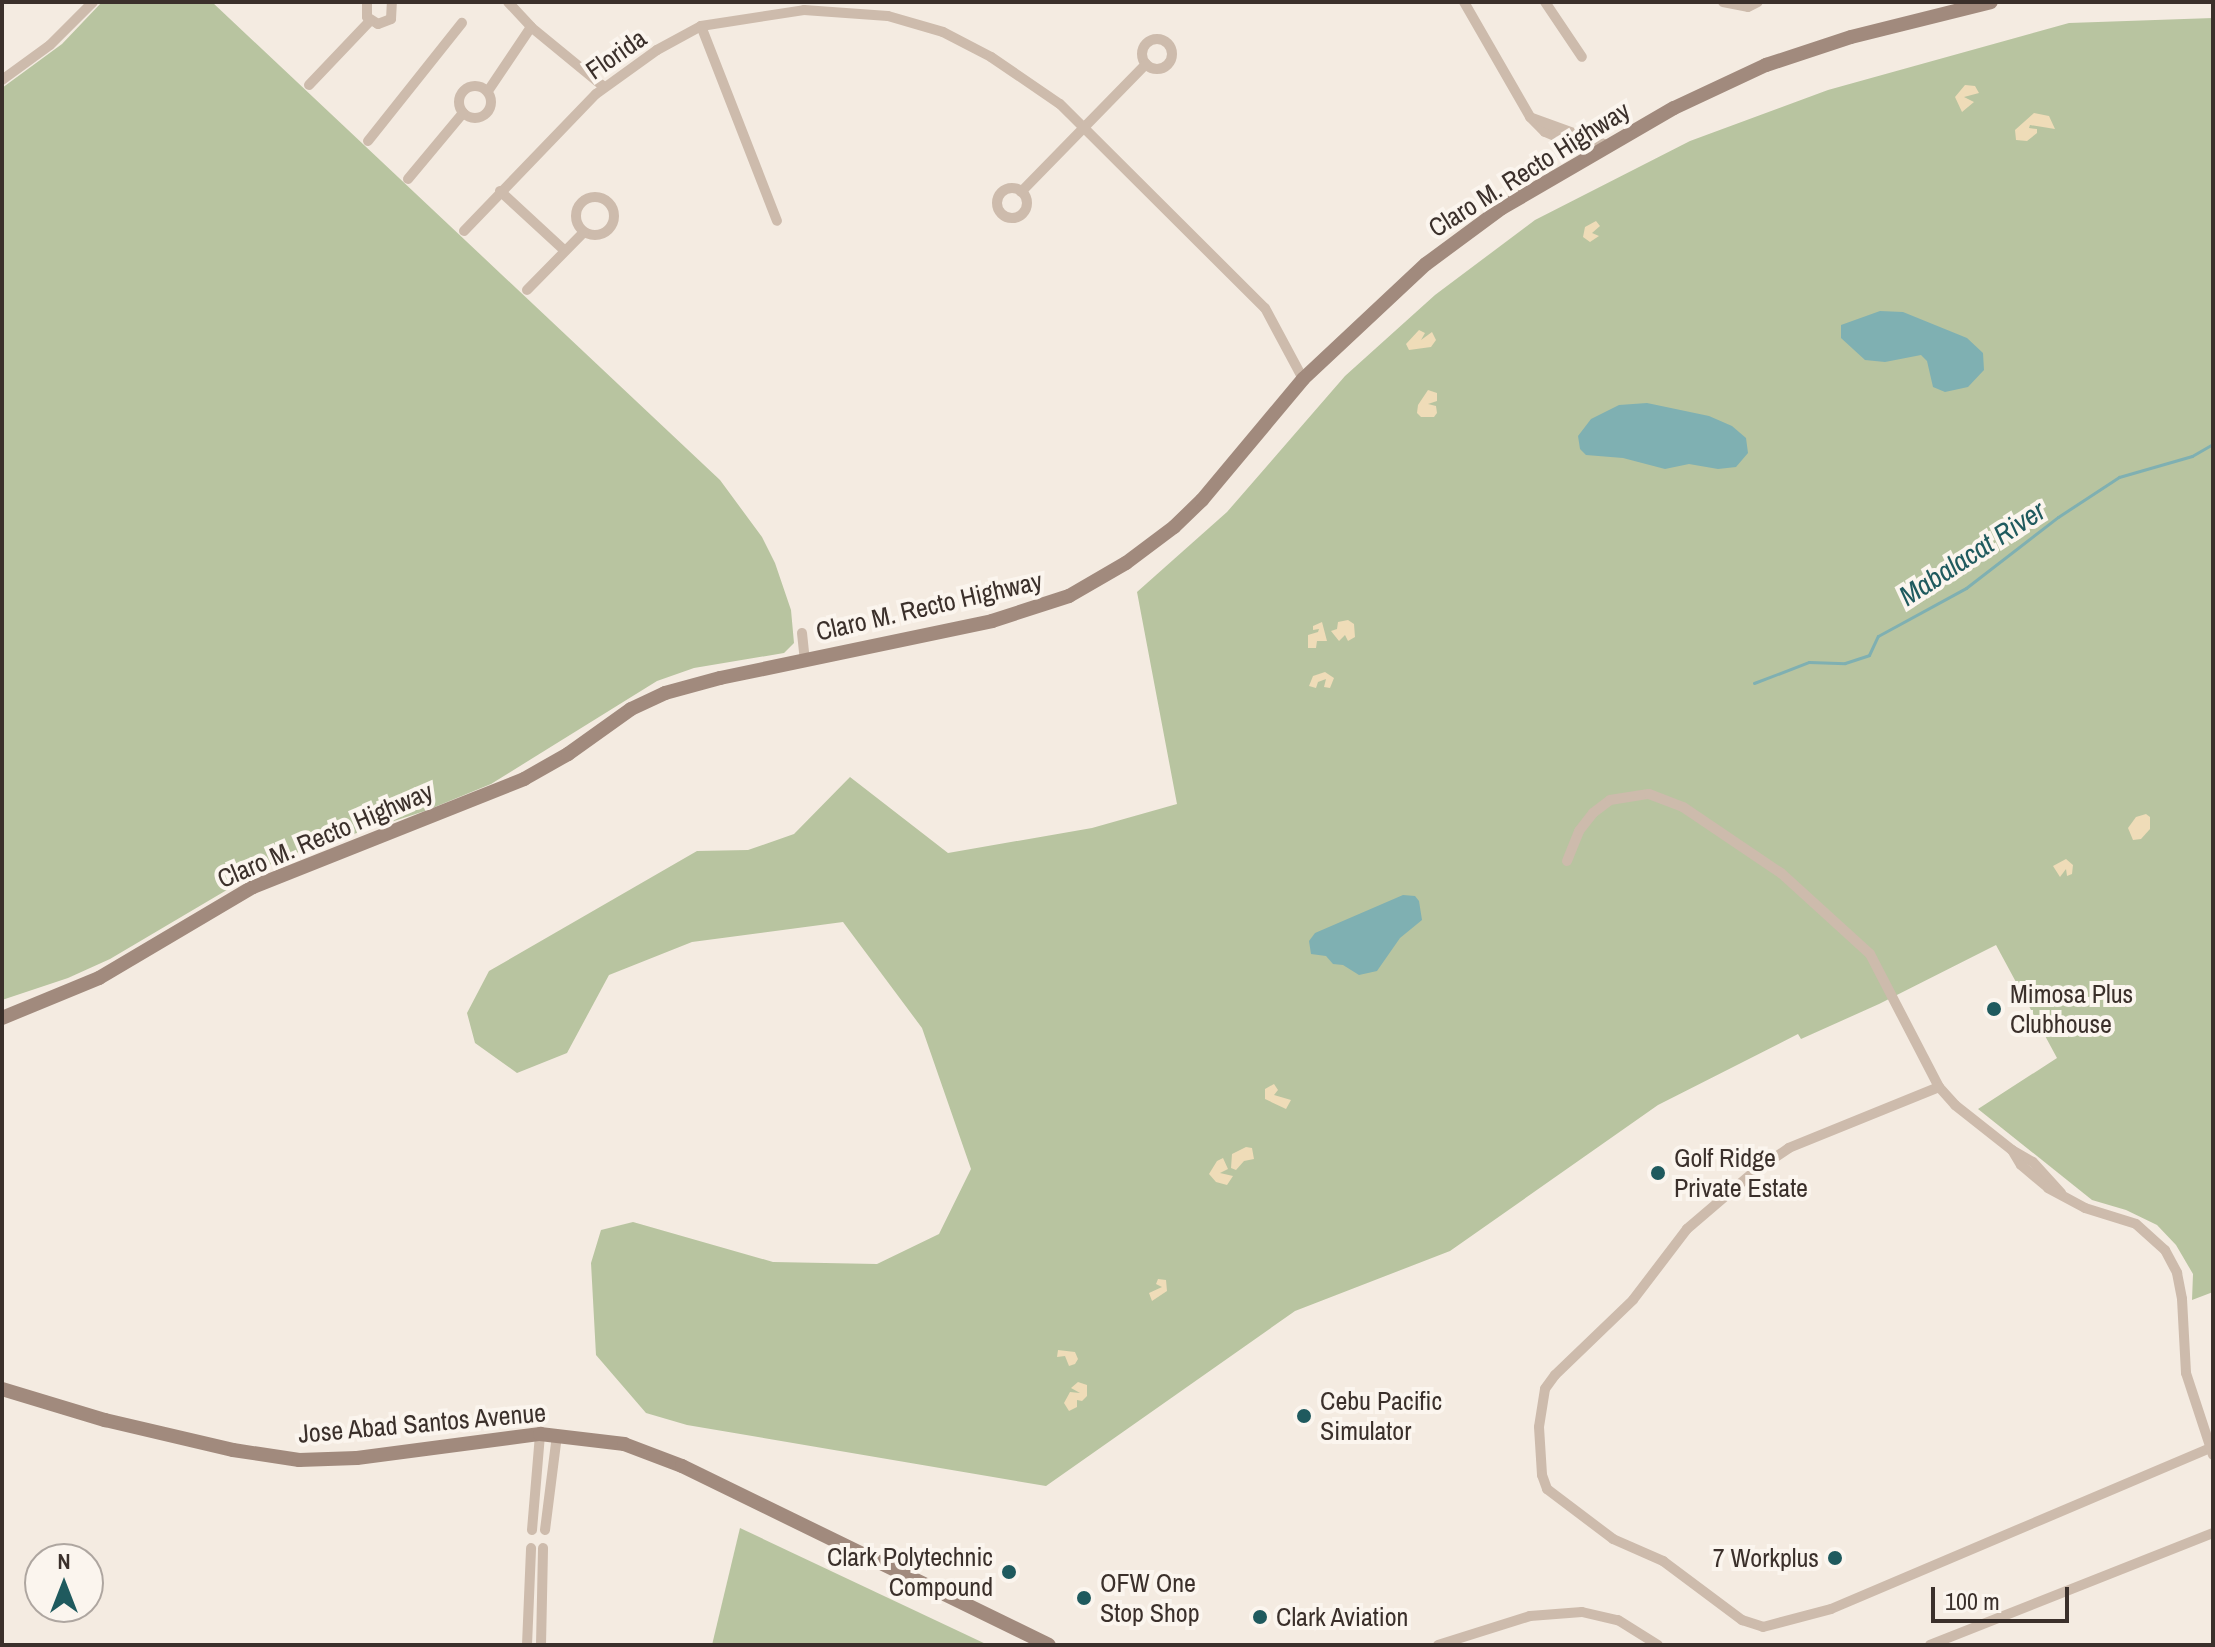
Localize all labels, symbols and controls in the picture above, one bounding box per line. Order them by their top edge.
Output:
street label: Florida [580,22,652,86]
street label: Claro M. Recto Highway [1423,95,1635,243]
water label: Mabalacat River [1893,493,2051,613]
street label: Claro M. Recto Highway [813,565,1045,647]
street label: Claro M. Recto Highway [213,776,437,894]
place label: Mimosa Plus Clubhouse [2010,978,2133,1040]
marker: Mimosa Plus Clubhouse [1985,1000,2003,1018]
place label: Golf Ridge Private Estate [1674,1142,1808,1204]
marker: Golf Ridge Private Estate [1649,1164,1667,1182]
place label: Cebu Pacific Simulator [1320,1385,1442,1446]
street label: Jose Abad Santos Avenue [296,1397,548,1449]
marker: Cebu Pacific Simulator [1295,1407,1313,1425]
place label: Clark Polytechnic Compound [827,1541,993,1602]
place label: 7 Workplus [1713,1542,1819,1574]
north arrow [24,1543,104,1623]
text: N [57,1546,71,1576]
marker: 7 Workplus [1826,1549,1844,1567]
marker: Clark Polytechnic Compound [1000,1563,1018,1581]
place label: OFW One Stop Shop [1100,1567,1200,1628]
scale bar [1935,1571,2073,1621]
text: 100 m [1945,1585,2000,1617]
marker: OFW One Stop Shop [1075,1589,1093,1607]
place label: Clark Aviation [1276,1601,1410,1633]
marker: Clark Aviation [1251,1608,1269,1626]

